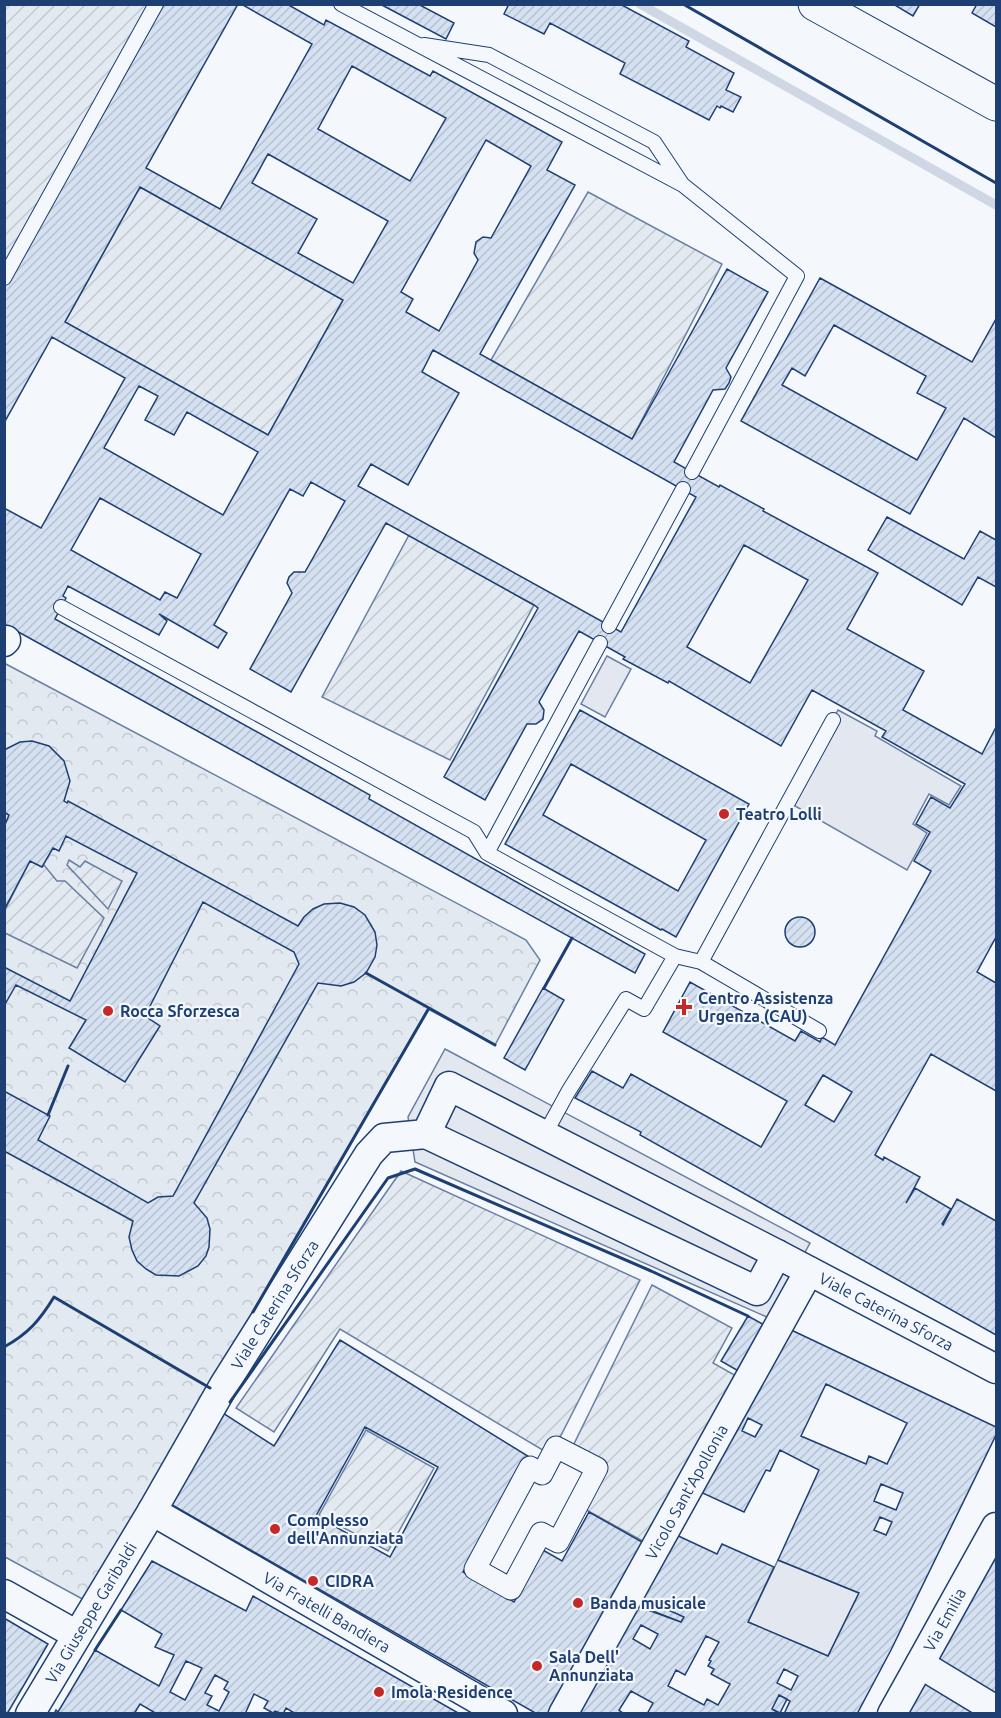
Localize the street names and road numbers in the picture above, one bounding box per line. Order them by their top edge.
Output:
street label: Viale Caterina Sforza [227,1237,322,1372]
street label: Viale Caterina Sforza [816,1269,957,1354]
street label: Vicolo Sant'Apollonia [642,1421,731,1563]
street label: Via Giuseppe Garibaldi [42,1539,140,1687]
street label: Via Fratelli Bandiera [260,1568,394,1656]
street label: Via Emilia [920,1585,969,1654]

